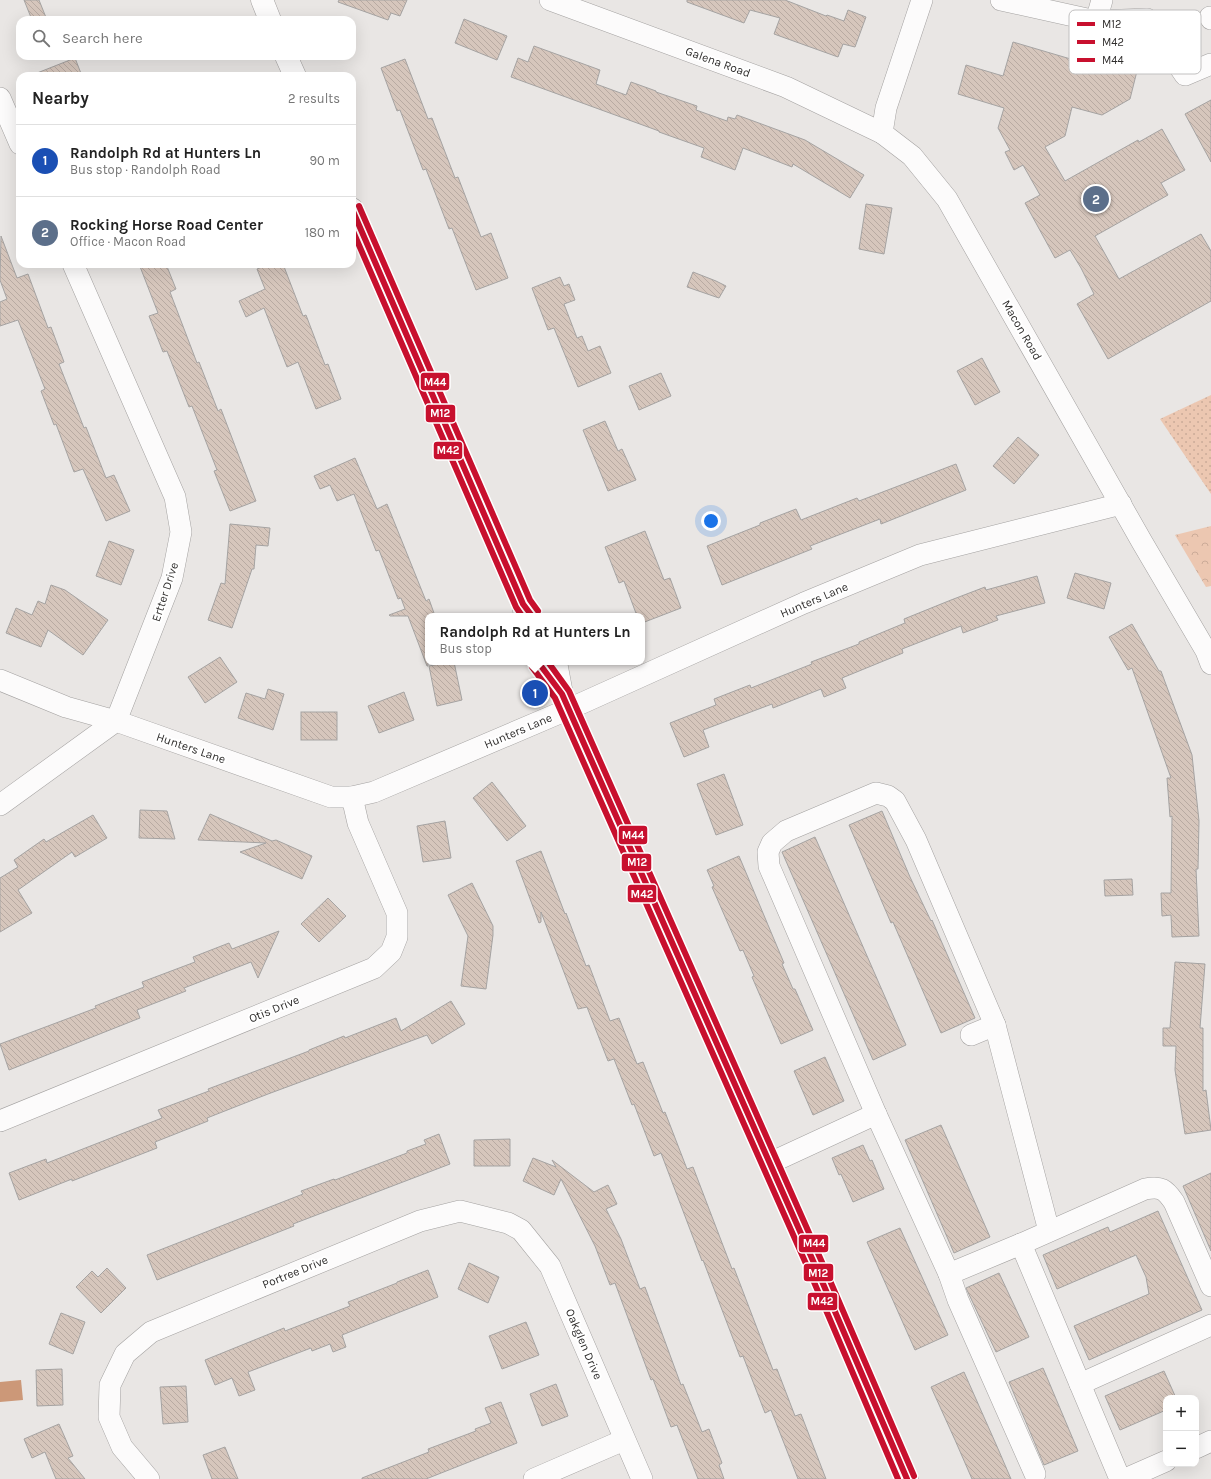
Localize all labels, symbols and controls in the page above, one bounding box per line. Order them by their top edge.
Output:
legend [1069,10,1201,74]
search box [16,16,356,60]
text: M12 [1102,18,1121,31]
icon: search [30,27,52,49]
text: Search here [62,29,143,47]
text: M42 [1102,36,1124,49]
street label: Galena Road [684,44,752,80]
text: M44 [1102,54,1124,67]
text: Nearby [32,88,89,108]
text: 2 results [288,91,340,106]
text: Randolph Rd at Hunters Ln [70,144,261,162]
text: 1 [43,153,47,168]
text: 90 m [309,153,340,168]
text: Bus stop · Randolph Road [70,162,221,177]
pin: 2 [1083,184,1109,214]
text: Rocking Horse Road Center [70,216,263,234]
text: 2 [41,225,49,240]
text: 180 m [305,225,340,240]
text: Office · Macon Road [70,234,186,249]
street label: Macon Road [999,297,1045,363]
line badge: M44 [420,372,450,391]
text: M44 [424,376,447,389]
line badge: M12 [425,404,456,423]
text: M12 [430,407,450,420]
line badge: M42 [433,441,463,460]
text: M42 [437,444,460,457]
your location [701,511,721,531]
street label: Ertter Drive [149,561,181,623]
street label: Hunters Lane [778,579,850,621]
popup [425,613,645,665]
text: Randolph Rd at Hunters Ln [439,623,631,641]
text: Bus stop [439,641,492,656]
pin: 1 [522,678,548,708]
street label: Hunters Lane [482,710,554,752]
street label: Hunters Lane [155,730,227,766]
line badge: M44 [618,825,648,845]
text: M44 [622,829,645,842]
line badge: M12 [621,853,652,872]
text: M12 [627,856,647,869]
line badge: M42 [627,884,657,903]
text: M42 [631,888,654,901]
street label: Otis Drive [247,993,301,1025]
line badge: M44 [798,1234,829,1253]
text: M44 [803,1237,826,1250]
street label: Portree Drive [260,1252,330,1292]
line badge: M12 [803,1263,834,1282]
text: M12 [808,1267,828,1280]
line badge: M42 [807,1292,838,1311]
text: M42 [811,1295,834,1308]
street label: Oakglen Drive [563,1307,605,1381]
map controls [1163,1395,1199,1467]
button: + [1163,1395,1199,1431]
button: − [1163,1431,1199,1467]

